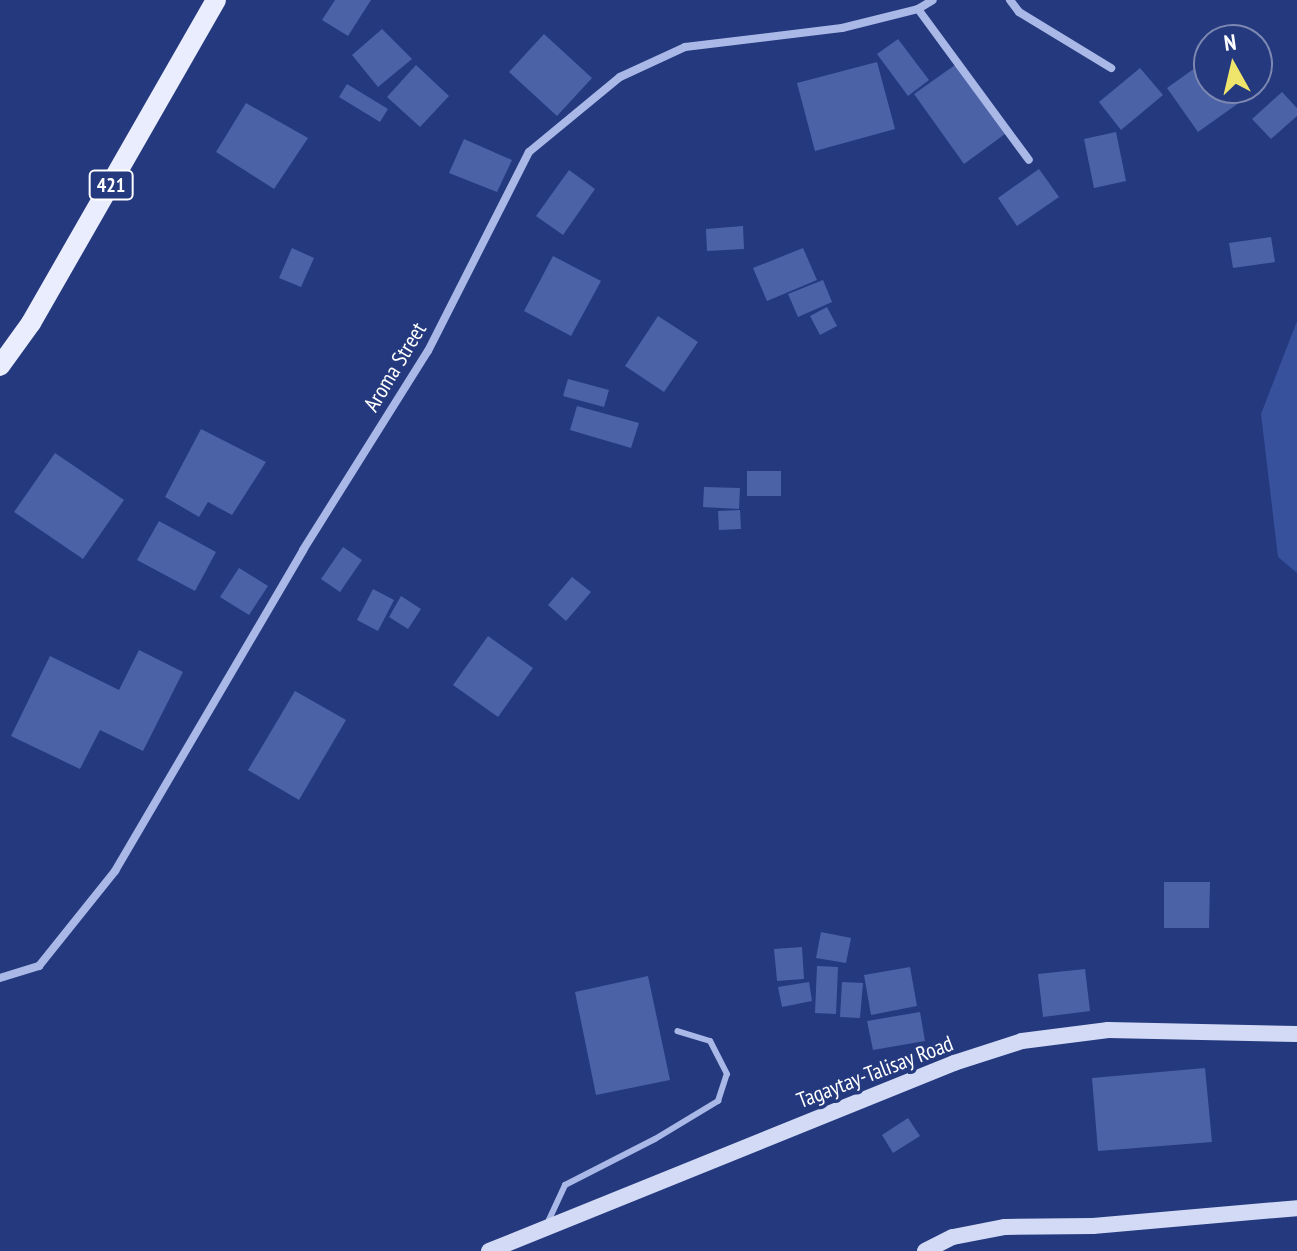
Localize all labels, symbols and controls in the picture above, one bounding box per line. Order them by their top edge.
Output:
north arrow [1193,24,1273,104]
text: N [1222,28,1238,57]
road number: 421 [87,169,135,201]
street label: Aroma Street [358,318,432,416]
street label: Tagaytay-Talisay Road [793,1030,957,1114]

